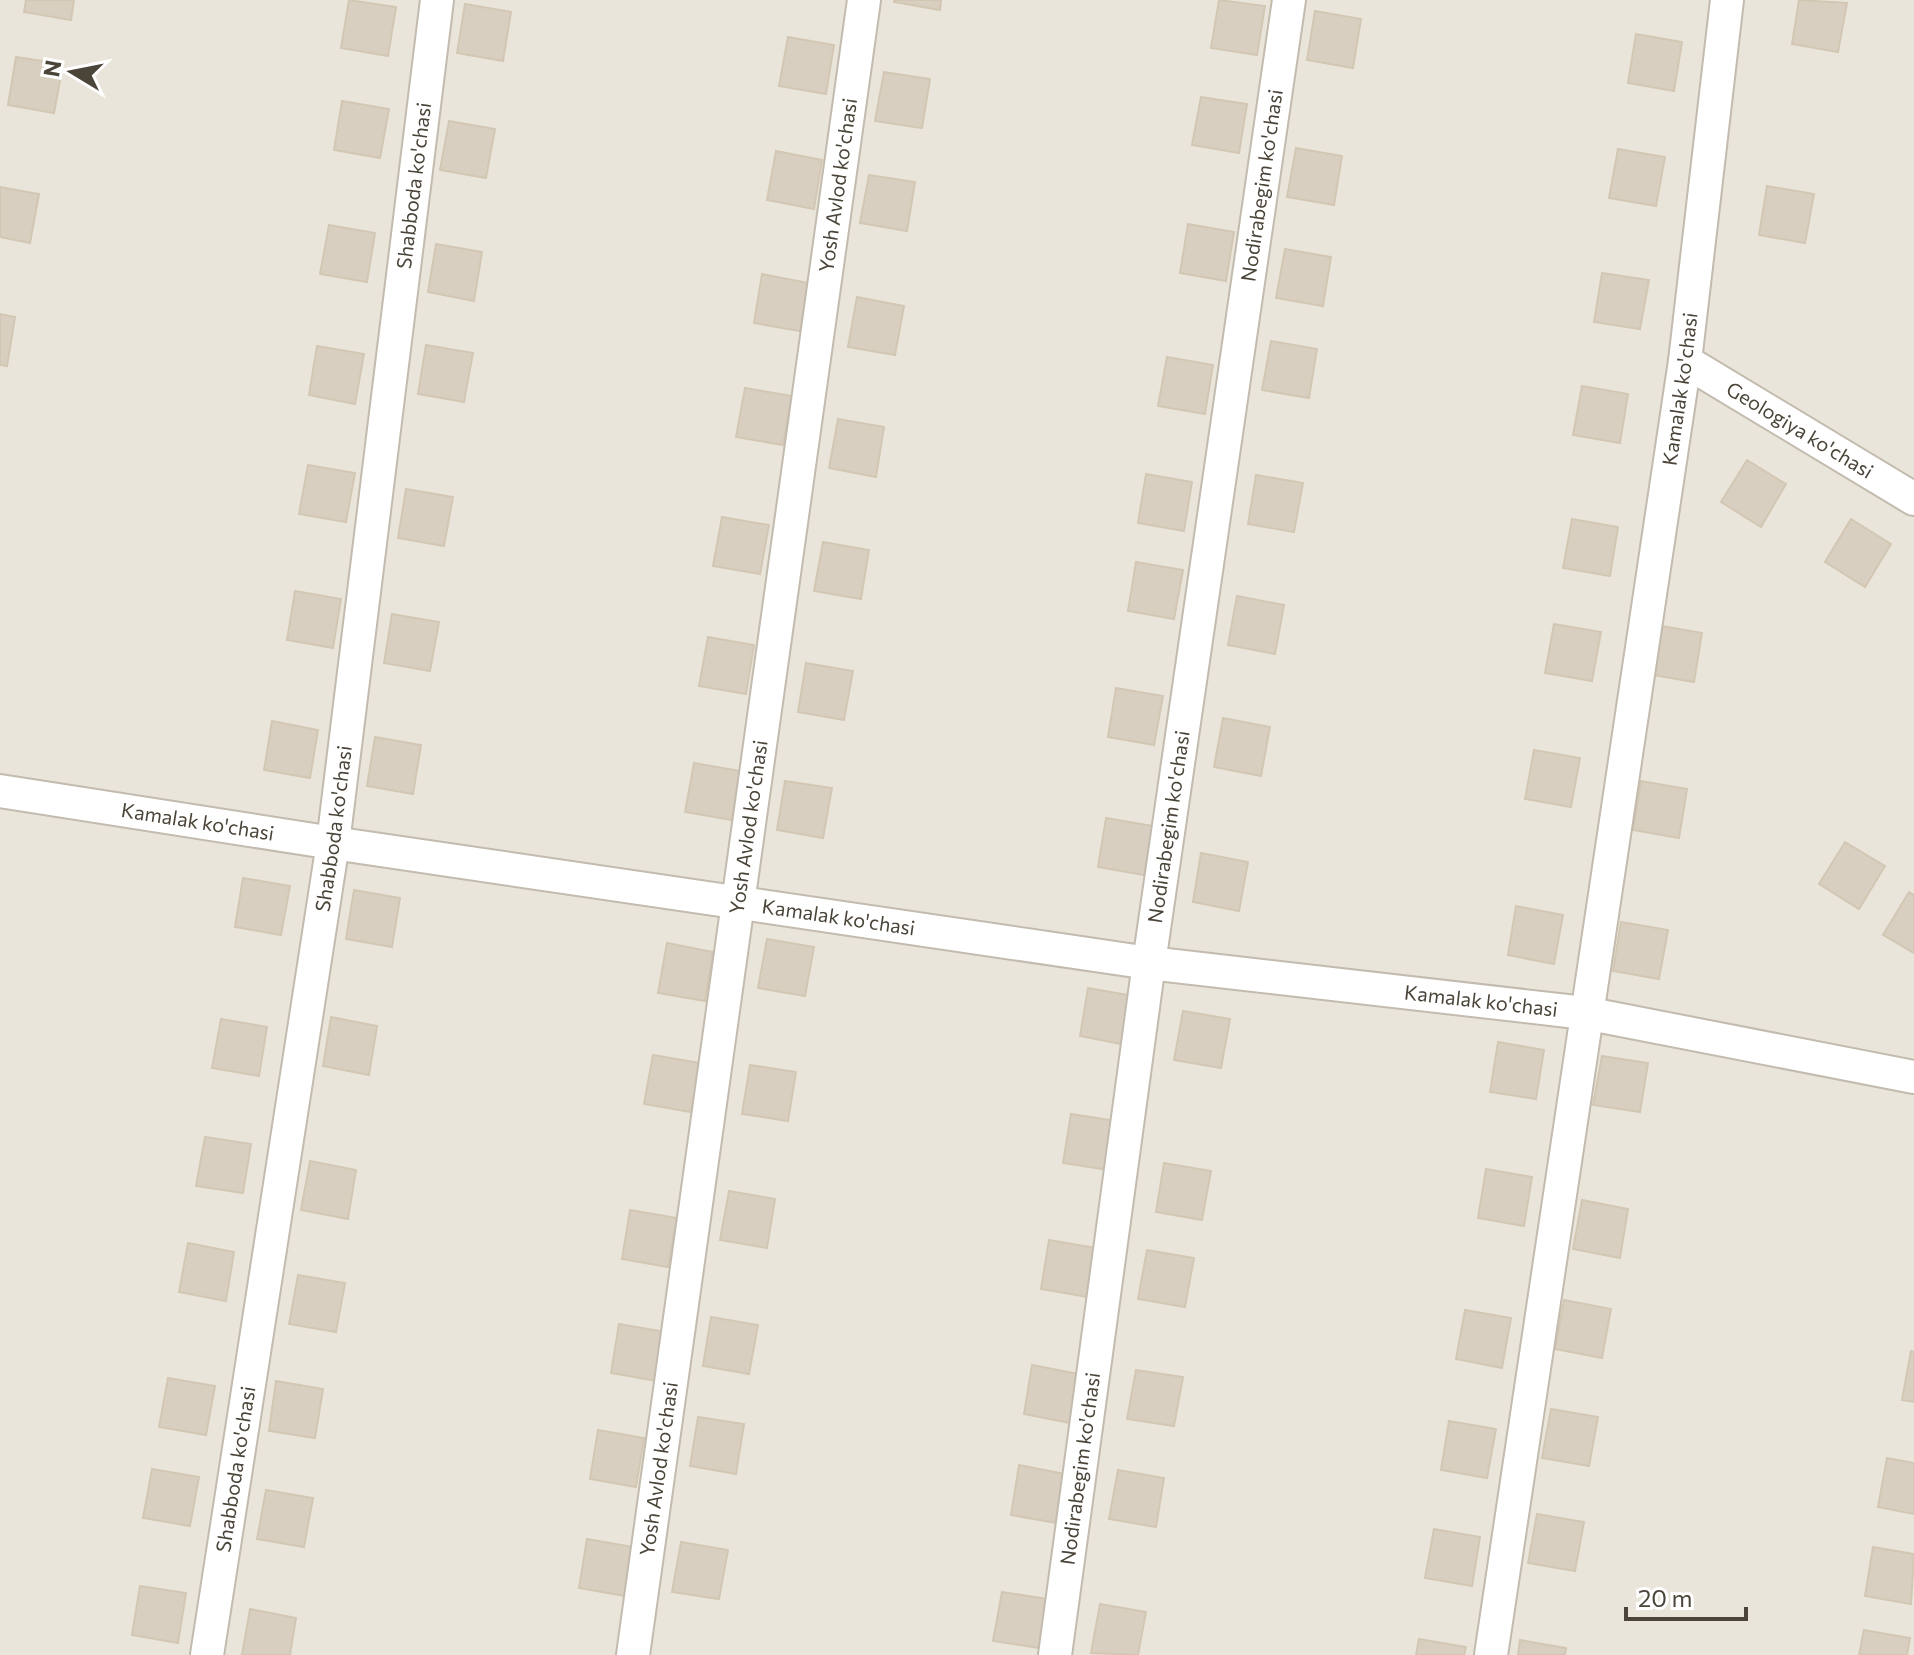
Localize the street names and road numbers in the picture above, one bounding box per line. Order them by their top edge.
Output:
street label: Nodirabegim ko'chasi [1235,88,1287,283]
street label: Yosh Avlod ko'chasi [813,96,861,274]
street label: Shabboda ko'chasi [391,101,435,270]
street label: Kamalak ko'chasi [1656,311,1702,467]
street label: Geologiya ko'chasi [1723,376,1878,483]
street label: Nodirabegim ko'chasi [1142,729,1194,924]
street label: Yosh Avlod ko'chasi [724,738,772,916]
street label: Shabboda ko'chasi [309,744,356,913]
street label: Kamalak ko'chasi [120,797,276,845]
street label: Kamalak ko'chasi [760,893,917,939]
street label: Kamalak ko'chasi [1403,979,1559,1021]
street label: Nodirabegim ko'chasi [1054,1371,1104,1566]
street label: Yosh Avlod ko'chasi [634,1380,682,1557]
street label: Shabboda ko'chasi [210,1384,260,1554]

